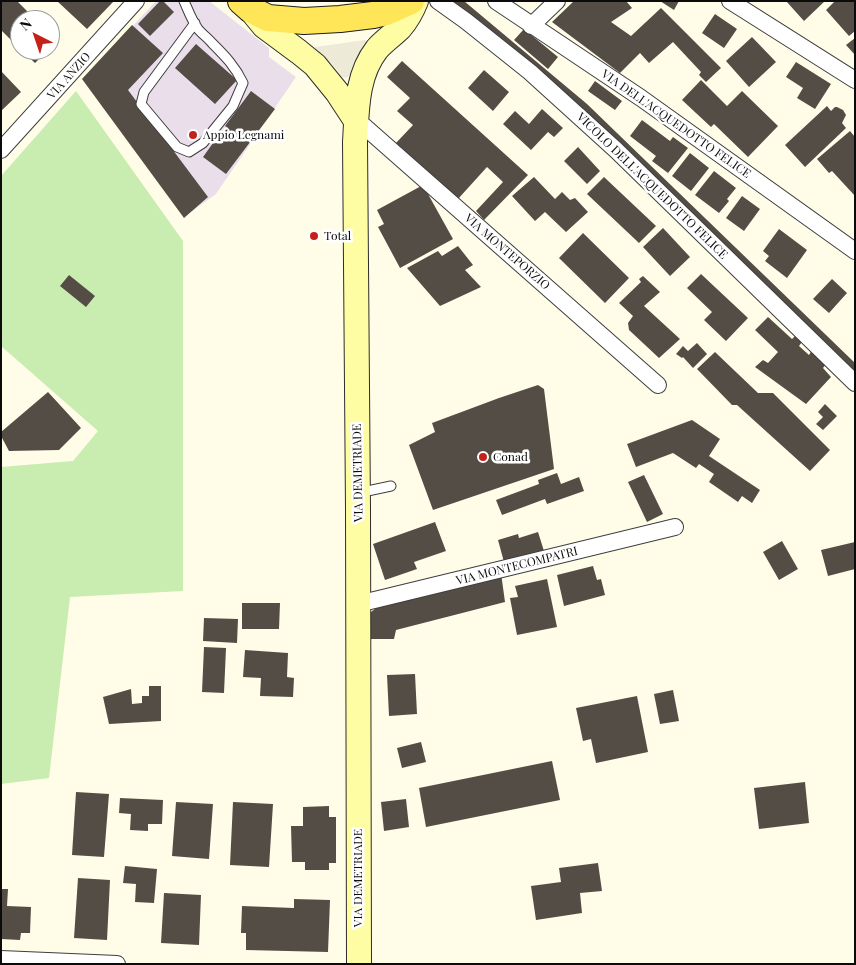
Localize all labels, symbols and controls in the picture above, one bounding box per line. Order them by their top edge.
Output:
north arrow [10,10,60,60]
text: N [15,14,36,35]
street label: VIA ANZIO [44,50,94,102]
street label: VIA DELL'ACQUEDOTTO FELICE [599,67,753,181]
street label: VICOLO DELL'ACQUEDOTTO FELICE [574,110,730,262]
place label: Appio Legnami [203,128,284,142]
marker: Appio Legnami [187,129,199,141]
street label: VIA MONTEPORZIO [461,211,553,293]
place label: Total [324,229,351,243]
marker: Total [308,230,320,242]
street label: VIA DEMETRIADE [350,424,366,522]
place label: Conad [493,450,528,464]
marker: Conad [477,451,489,463]
street label: VIA MONTECOMPATRI [455,544,579,588]
street label: VIA DEMETRIADE [351,829,365,927]

